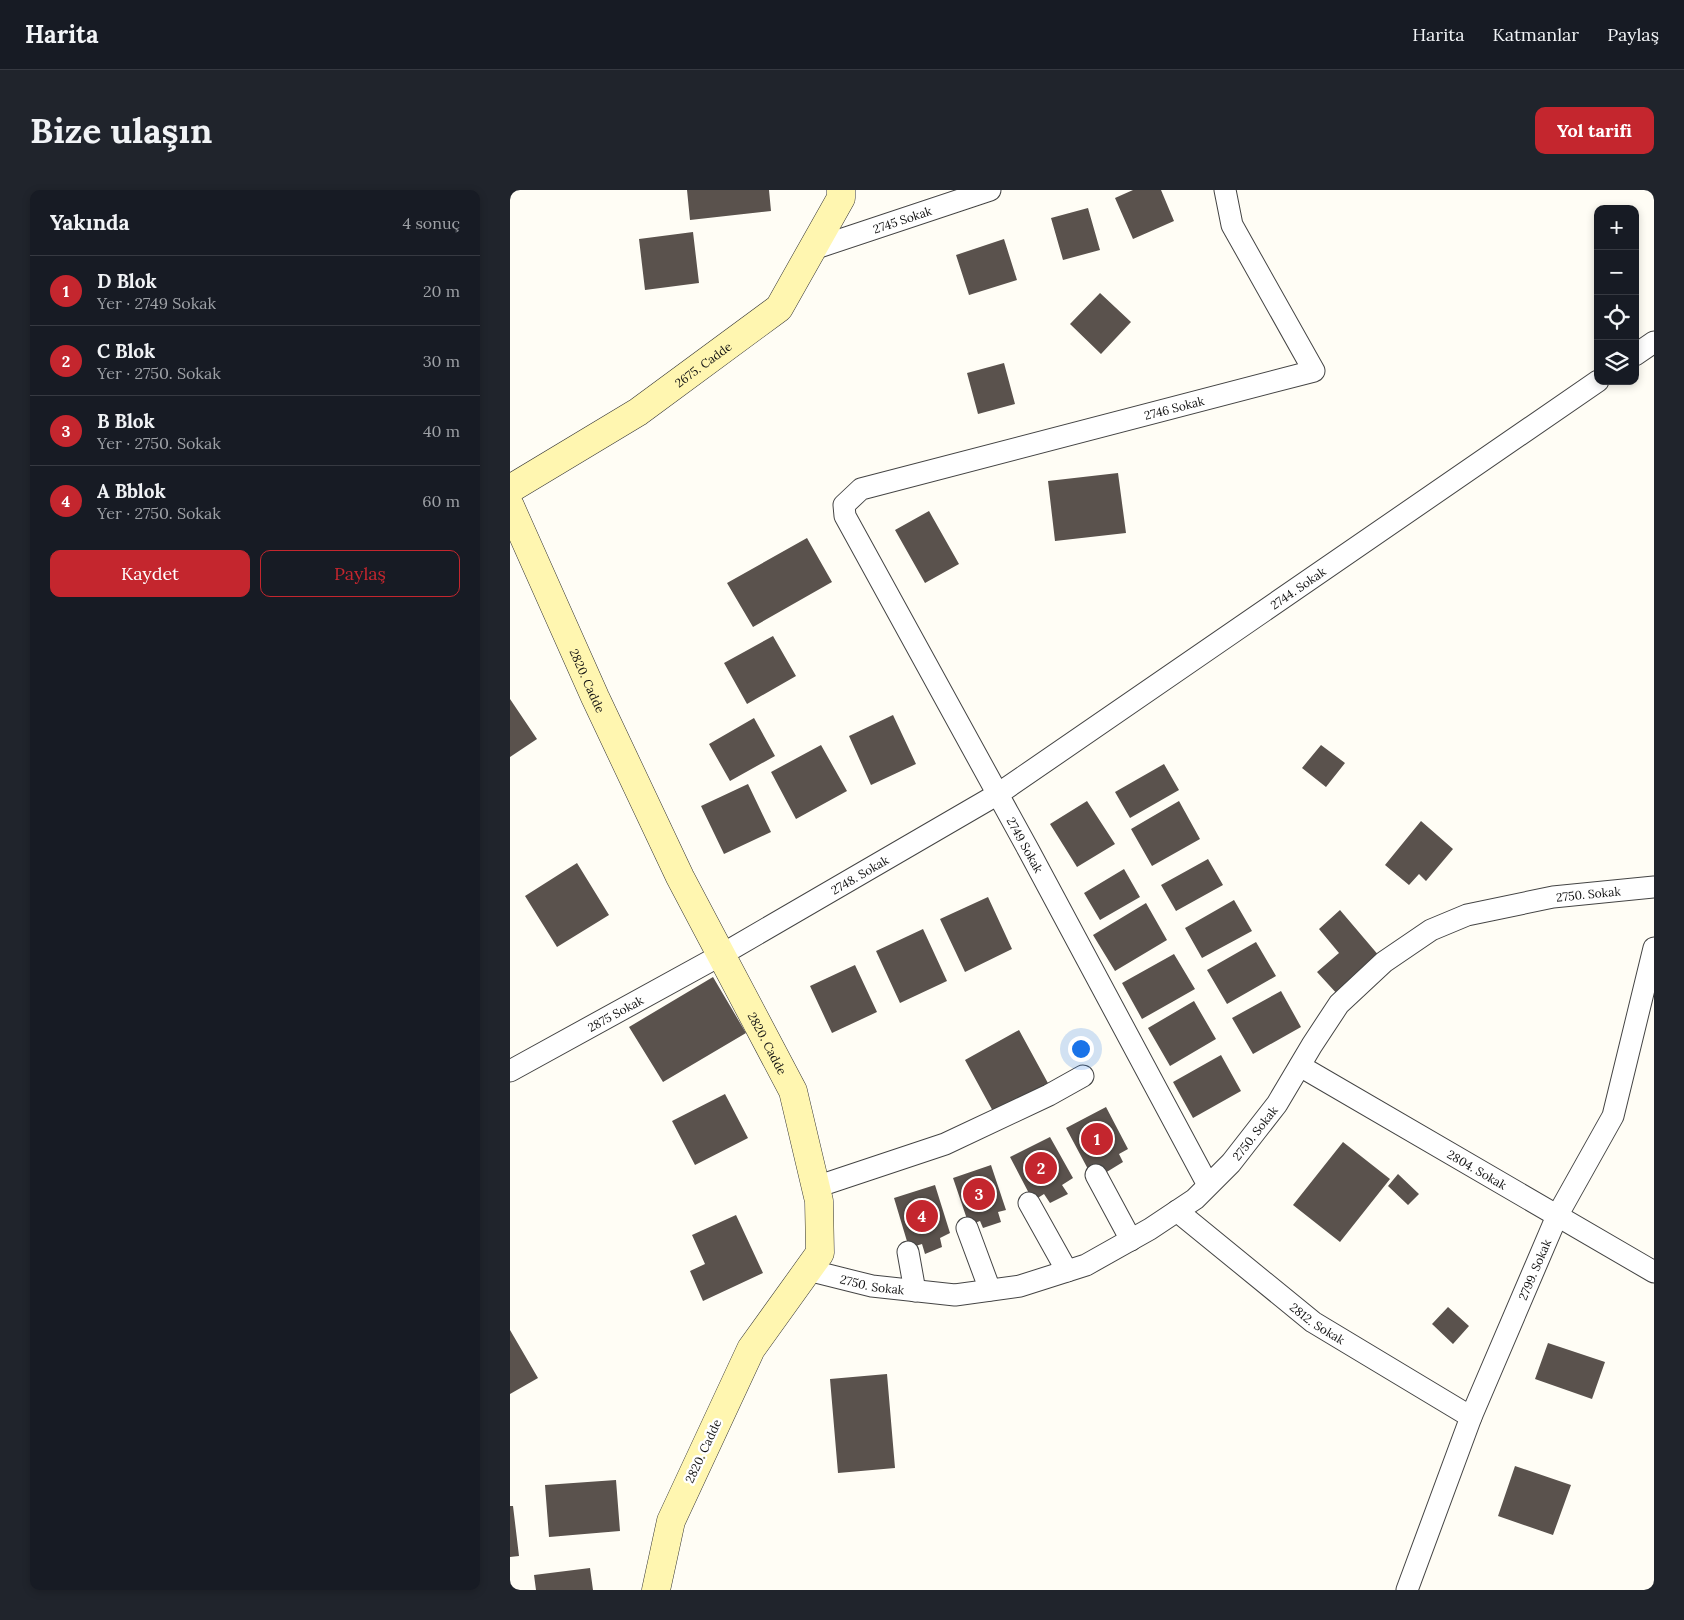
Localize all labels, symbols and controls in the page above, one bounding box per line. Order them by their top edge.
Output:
text: Harita [25,19,99,50]
text: Harita [1412,23,1464,46]
text: Katmanlar [1492,23,1579,46]
text: Paylaş [1607,23,1659,46]
button: Yol tarifi [1535,107,1654,154]
text: Bize ulaşın [30,108,212,153]
street label: 2745 Sokak [871,202,934,236]
map controls [1594,205,1639,385]
button: + [1594,205,1639,250]
text: Yakında [50,209,130,236]
text: 4 sonuç [403,213,460,233]
button: − [1594,250,1639,295]
text: D Blok [97,269,157,293]
text: 1 [63,281,69,301]
text: 20 m [423,281,460,301]
text: Yer · 2749 Sokak [97,293,216,313]
button: locate [1594,295,1639,340]
street label: 2675. Cadde [671,338,735,390]
text: C Blok [97,339,155,363]
button: layers [1594,340,1639,385]
text: 2 [62,351,70,371]
text: 30 m [423,351,460,371]
text: Yer · 2750. Sokak [97,363,221,383]
street label: 2746 Sokak [1142,392,1206,422]
text: B Blok [97,409,155,433]
text: 3 [62,421,70,441]
text: 40 m [423,421,460,441]
text: Yer · 2750. Sokak [97,433,221,453]
text: A Bblok [97,479,166,503]
text: 4 [62,491,70,511]
text: 60 m [422,491,460,511]
text: Yer · 2750. Sokak [97,503,221,523]
button: Kaydet [50,550,250,597]
button: Paylaş [260,550,460,597]
street label: 2744. Sokak [1267,563,1329,612]
street label: 2820. Cadde [567,646,609,715]
street label: 2749 Sokak [1004,815,1047,876]
street label: 2748. Sokak [828,852,891,897]
street label: 2750. Sokak [1555,883,1622,904]
street label: 2875 Sokak [585,992,646,1035]
street label: 2820. Cadde [745,1009,791,1077]
your location [1068,1036,1094,1062]
street label: 2750. Sokak [1229,1102,1281,1163]
pin: 1 [1081,1120,1113,1158]
street label: 2804. Sokak [1445,1146,1510,1193]
pin: 2 [1025,1149,1057,1187]
pin: 3 [963,1175,995,1213]
pin: 4 [906,1197,938,1235]
street label: 2799. Sokak [1515,1236,1554,1302]
street label: 2750. Sokak [839,1271,906,1297]
street label: 2812. Sokak [1287,1299,1348,1347]
street label: 2820. Cadde [682,1416,724,1485]

